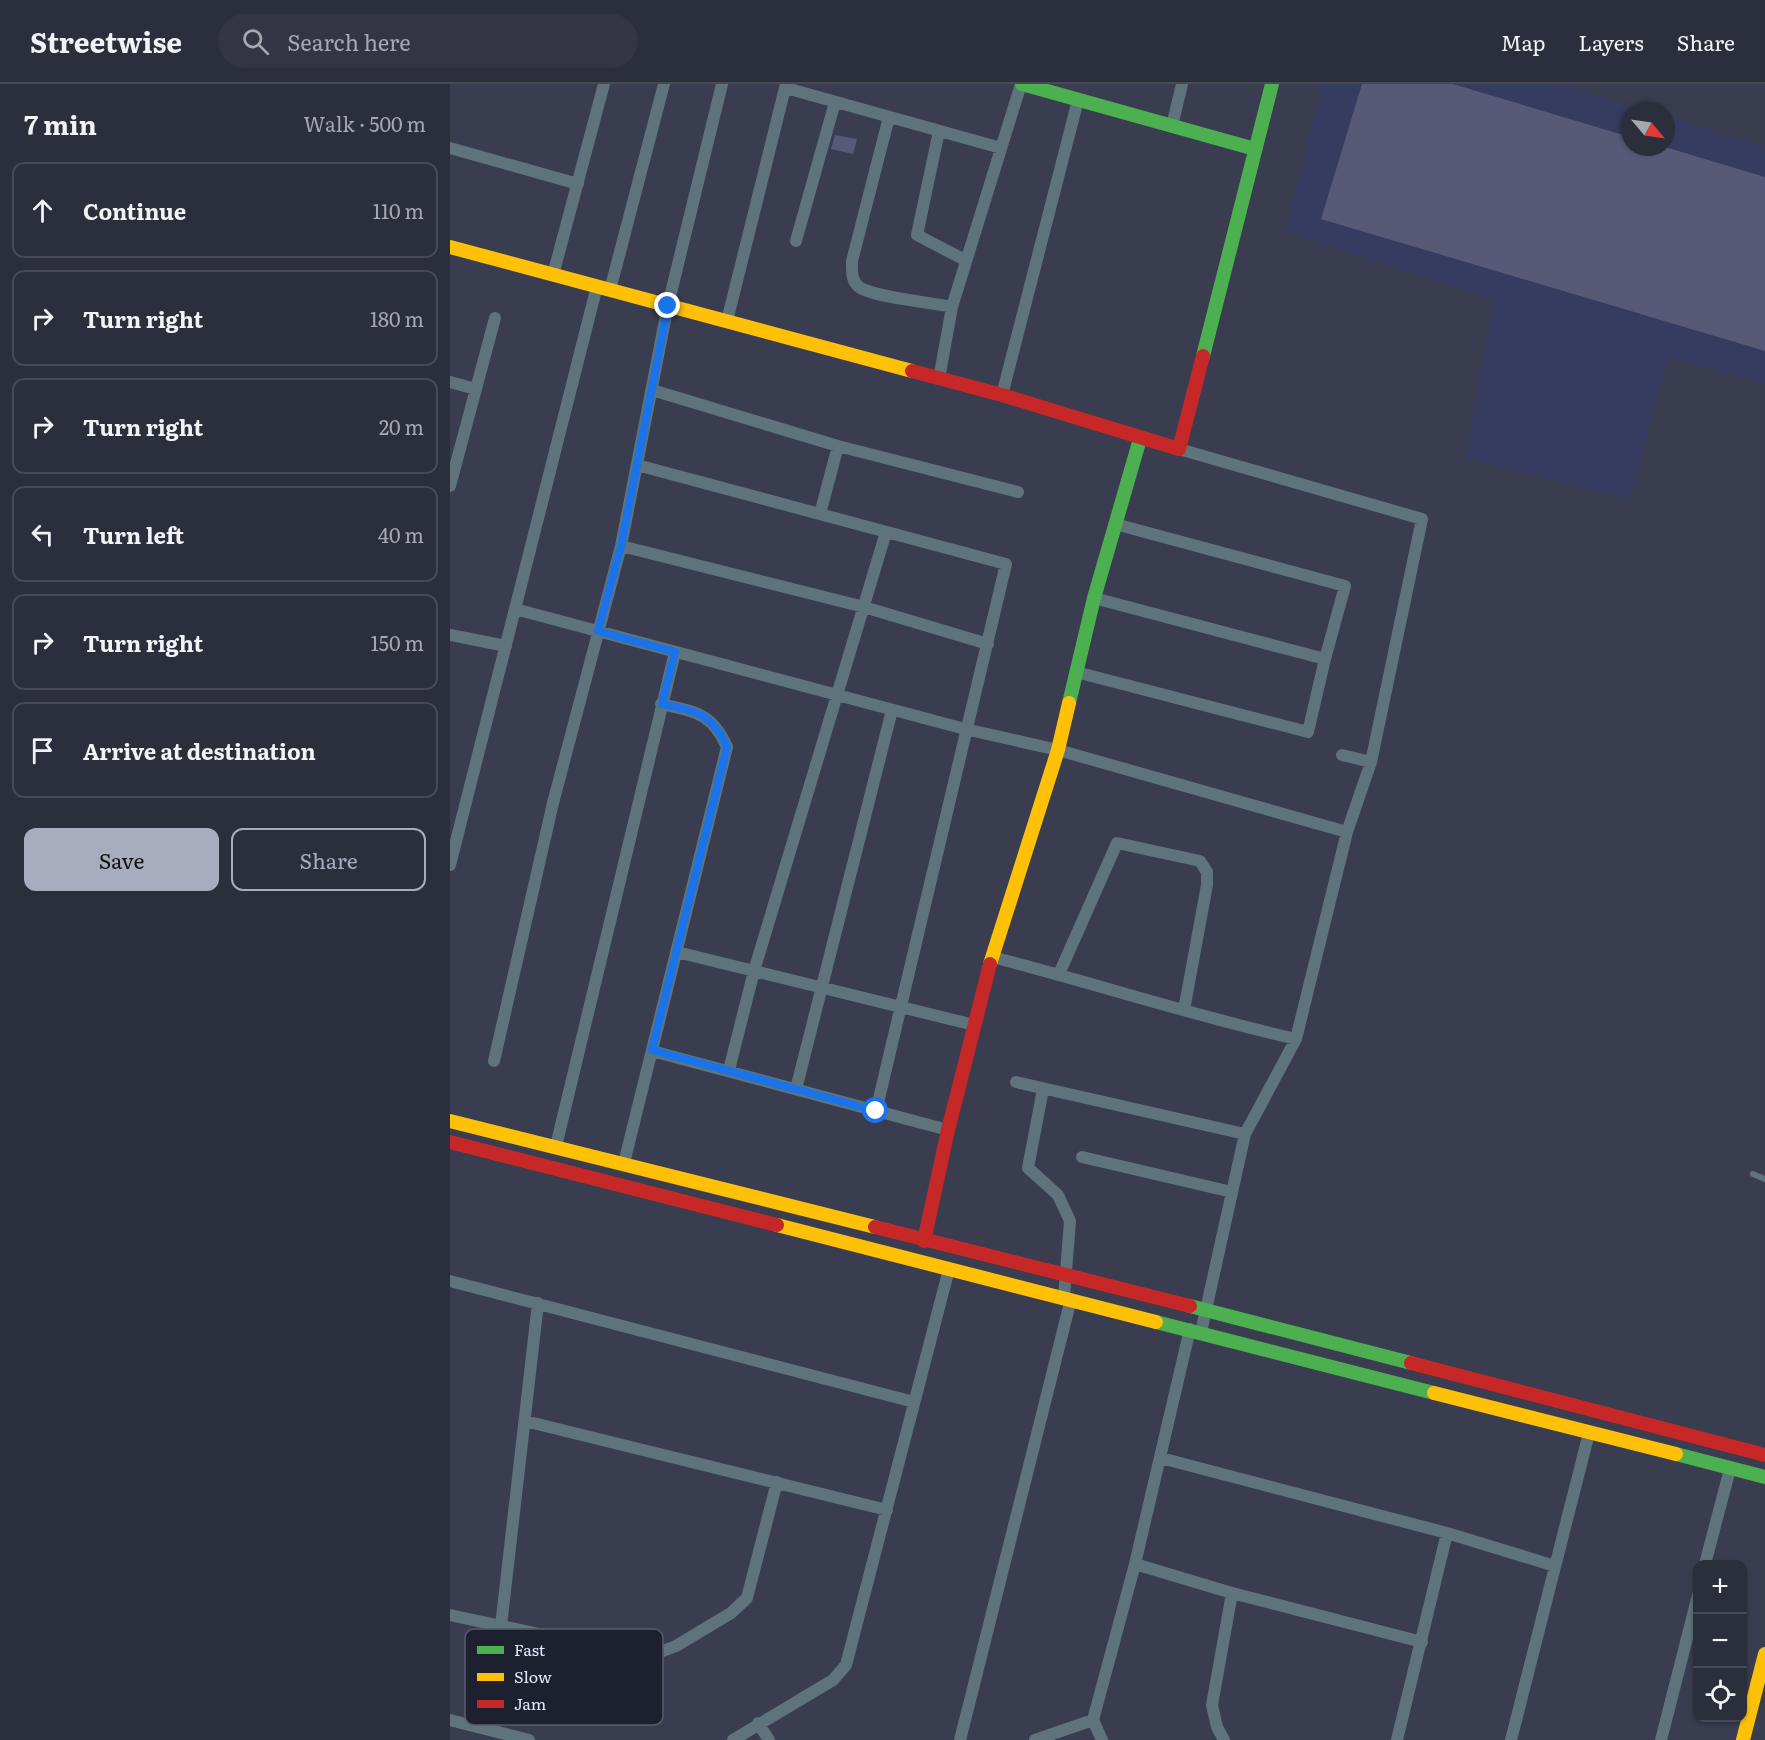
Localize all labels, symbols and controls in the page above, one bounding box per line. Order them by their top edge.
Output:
search box [218,14,638,68]
text: Streetwise [30,20,182,62]
icon: search [239,25,272,58]
text: Search here [287,25,411,58]
text: Map [1501,26,1546,57]
text: Layers [1579,26,1644,57]
text: Share [1677,26,1735,57]
north arrow [1621,102,1675,156]
text: 7 min [24,104,97,143]
text: Walk · 500 m [303,108,426,138]
icon: ahead [26,194,59,227]
text: Continue [83,194,186,227]
text: 110 m [373,195,424,225]
route end [654,292,680,318]
icon: right [26,302,59,335]
text: Turn right [83,302,203,335]
text: 180 m [370,303,424,333]
icon: right [26,410,59,443]
text: Turn right [83,410,203,443]
text: 20 m [379,411,424,441]
icon: left [26,518,59,551]
text: Turn left [83,518,184,551]
text: 40 m [378,519,424,549]
icon: right [26,626,59,659]
text: Turn right [83,626,203,659]
text: 150 m [371,627,424,657]
icon: arrive [26,734,59,767]
text: Arrive at destination [83,734,316,767]
button: Save [24,828,219,891]
button: Share [231,828,426,891]
route start [862,1097,888,1123]
map controls [1693,1560,1747,1722]
button: + [1693,1560,1747,1614]
button: − [1693,1614,1747,1668]
legend [465,1629,663,1725]
text: Fast [514,1637,546,1661]
text: Slow [514,1664,552,1688]
button: locate [1693,1668,1747,1722]
text: Jam [514,1691,547,1715]

